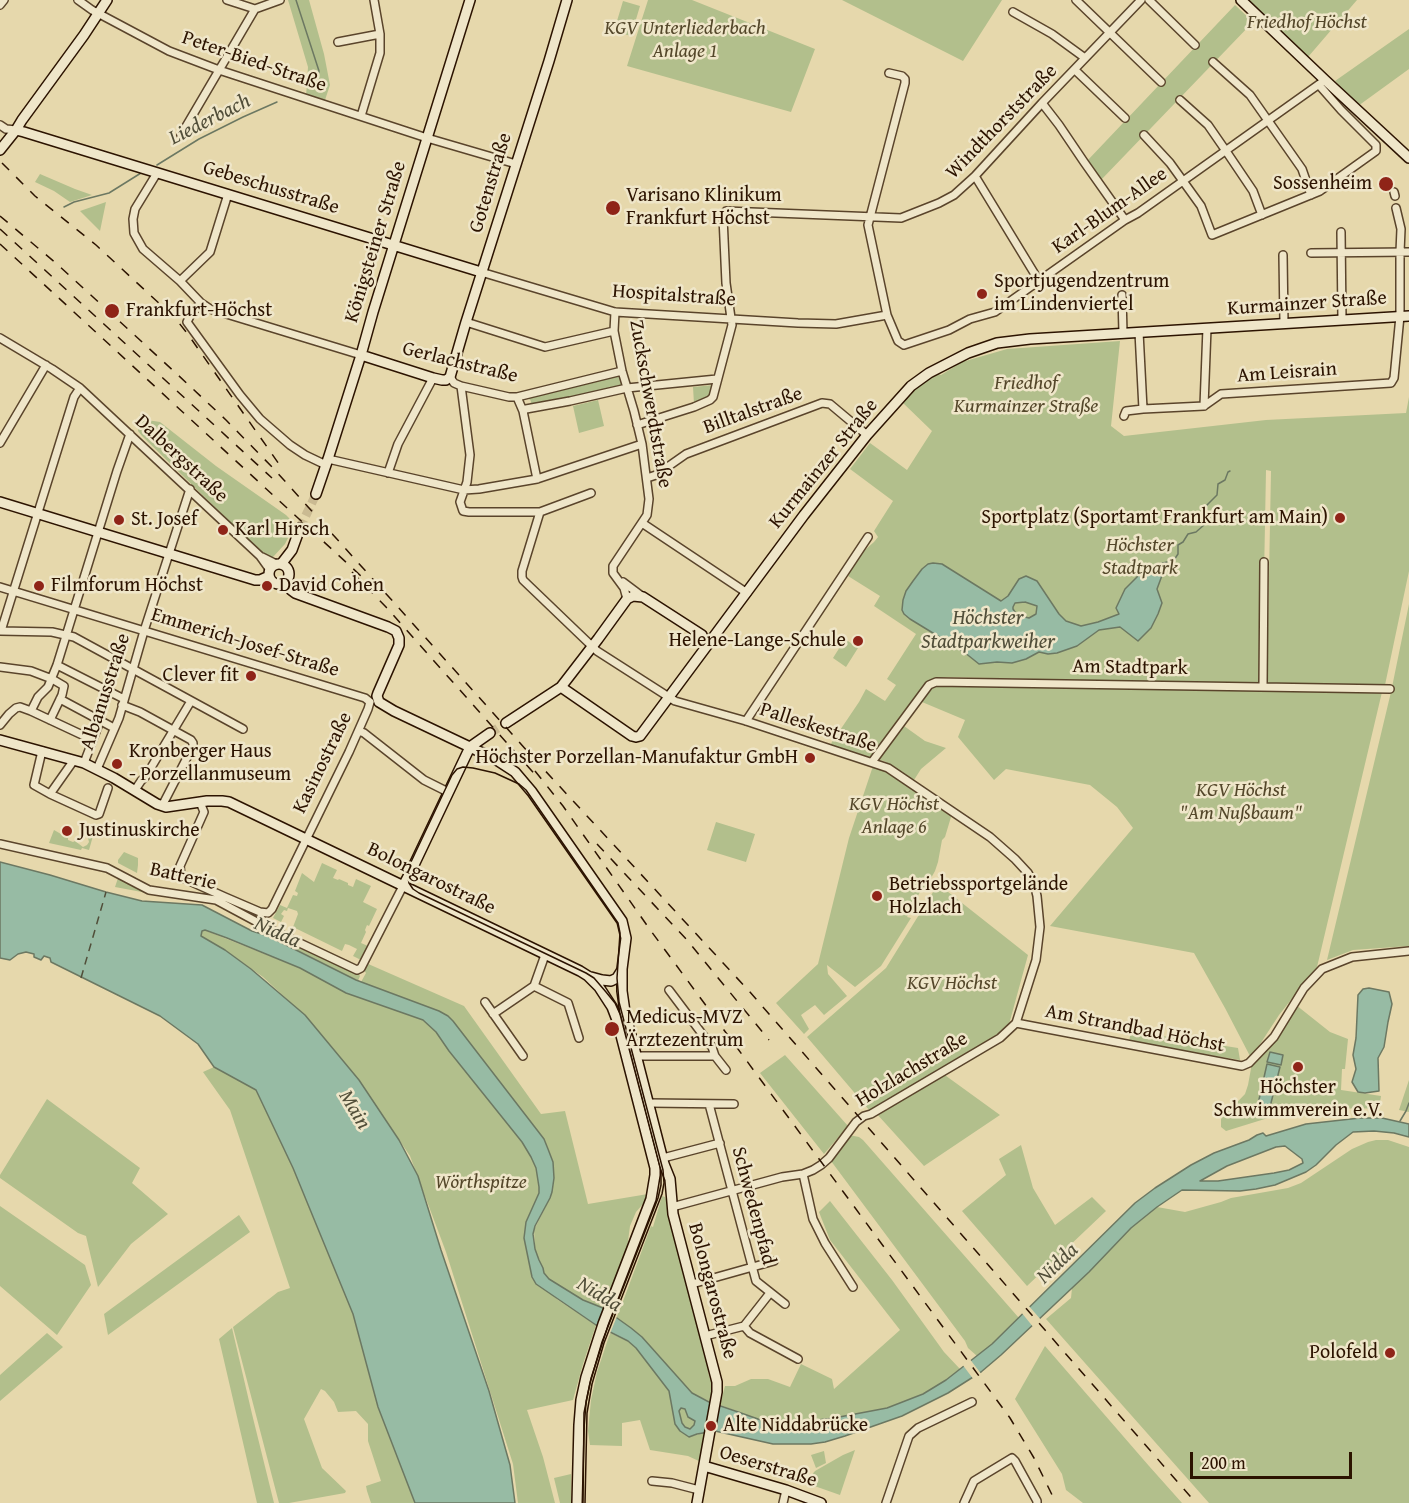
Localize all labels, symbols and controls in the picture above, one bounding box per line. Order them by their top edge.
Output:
park label: Friedhof Höchst [1247,11,1367,35]
park label: KGV Unterliederbach Anlage 1 [604,17,766,64]
street label: Peter-Bied-Straße [179,26,329,98]
street label: Windthorststraße [941,60,1063,184]
water label: Liederbach [165,89,255,151]
street label: Gotenstraße [464,130,518,236]
street label: Gebeschusstraße [200,156,342,220]
street label: Königsteiner Straße [340,158,412,326]
street label: Karl-Blum-Allee [1048,162,1172,260]
place label: Sossenheim [1273,172,1372,196]
marker: Sossenheim [1377,175,1395,193]
place label: Varisano Klinikum Frankfurt Höchst [626,184,782,231]
marker: Varisano Klinikum Frankfurt Höchst [604,199,622,217]
place label: Sportjugendzentrum im Lindenviertel [994,270,1169,317]
street label: Hospitalstraße [612,280,736,312]
street label: Kurmainzer Straße [1226,286,1388,322]
marker: Sportjugendzentrum im Lindenviertel [975,287,989,301]
place label: Frankfurt-Höchst [126,299,272,323]
marker: Frankfurt-Höchst [103,302,121,320]
street label: Zuckschwerdtstraße [623,318,677,490]
street label: Gerlachstraße [400,337,520,389]
street label: Am Leisrain [1236,358,1338,388]
park label: Friedhof Kurmainzer Straße [954,372,1098,419]
street label: Billtalstraße [700,382,806,440]
street label: Kurmainzer Straße [764,394,884,534]
street label: Dalbergstraße [129,410,233,508]
place label: Sportplatz (Sportamt Frankfurt am Main) [981,506,1328,530]
place label: St. Josef [131,508,197,532]
marker: Sportplatz (Sportamt Frankfurt am Main) [1333,511,1347,525]
marker: St. Josef [112,513,126,527]
place label: Karl Hirsch [235,518,329,542]
marker: Karl Hirsch [216,523,230,537]
park label: Höchster Stadtpark [1102,534,1178,581]
place label: Filmforum Höchst [51,574,203,598]
place label: David Cohen [279,574,384,598]
marker: Filmforum Höchst [32,579,46,593]
marker: David Cohen [260,579,274,593]
street label: Emmerich-Josef-Straße [148,603,342,683]
water label: Höchster Stadtparkweiher [921,606,1055,656]
place label: Helene-Lange-Schule [669,629,846,653]
street label: Albanusstraße [76,631,136,753]
marker: Helene-Lange-Schule [851,634,865,648]
street label: Am Stadtpark [1072,655,1188,681]
place label: Clever fit [163,664,239,688]
marker: Clever fit [244,669,258,683]
street label: Palleskestraße [757,698,879,758]
street label: Kasinostraße [288,708,358,818]
place label: Kronberger Haus - Porzellanmuseum [129,740,291,787]
place label: Höchster Porzellan-Manufaktur GmbH [475,746,798,770]
marker: Höchster Porzellan-Manufaktur GmbH [803,751,817,765]
marker: Kronberger Haus - Porzellanmuseum [110,757,124,771]
park label: KGV Höchst "Am Nußbaum" [1180,779,1302,826]
park label: KGV Höchst Anlage 6 [849,793,939,840]
place label: Justinuskirche [79,819,200,843]
marker: Justinuskirche [60,824,74,838]
street label: Bolongarostraße [363,838,499,920]
street label: Batterie [147,858,219,896]
place label: Betriebssportgelände Holzlach [889,873,1068,920]
marker: Betriebssportgelände Holzlach [870,889,884,903]
water label: Nidda [250,912,304,954]
park label: KGV Höchst [907,972,997,996]
street label: Am Strandbad Höchst [1043,1000,1227,1058]
place label: Medicus-MVZ Ärztezentrum [626,1006,743,1053]
marker: Medicus-MVZ Ärztezentrum [603,1020,621,1038]
street label: Holzlachstraße [852,1027,972,1113]
marker: Höchster Schwimmverein e.V. [1291,1060,1305,1074]
place label: Höchster Schwimmverein e.V. [1213,1076,1383,1123]
water label: Main [333,1086,375,1134]
street label: Schwedenpfad [726,1144,780,1268]
park label: Wörthspitze [435,1171,527,1195]
street label: Bolongarostraße [682,1220,742,1362]
water label: Nidda [1032,1238,1084,1290]
water label: Nidda [572,1272,626,1318]
place label: Polofeld [1309,1341,1378,1365]
marker: Polofeld [1383,1346,1397,1360]
place label: Alte Niddabrücke [723,1414,868,1438]
marker: Alte Niddabrücke [704,1419,718,1433]
scale bar [1193,1440,1355,1478]
street label: Oeserstraße [716,1441,820,1493]
text: 200 m [1201,1449,1246,1476]

